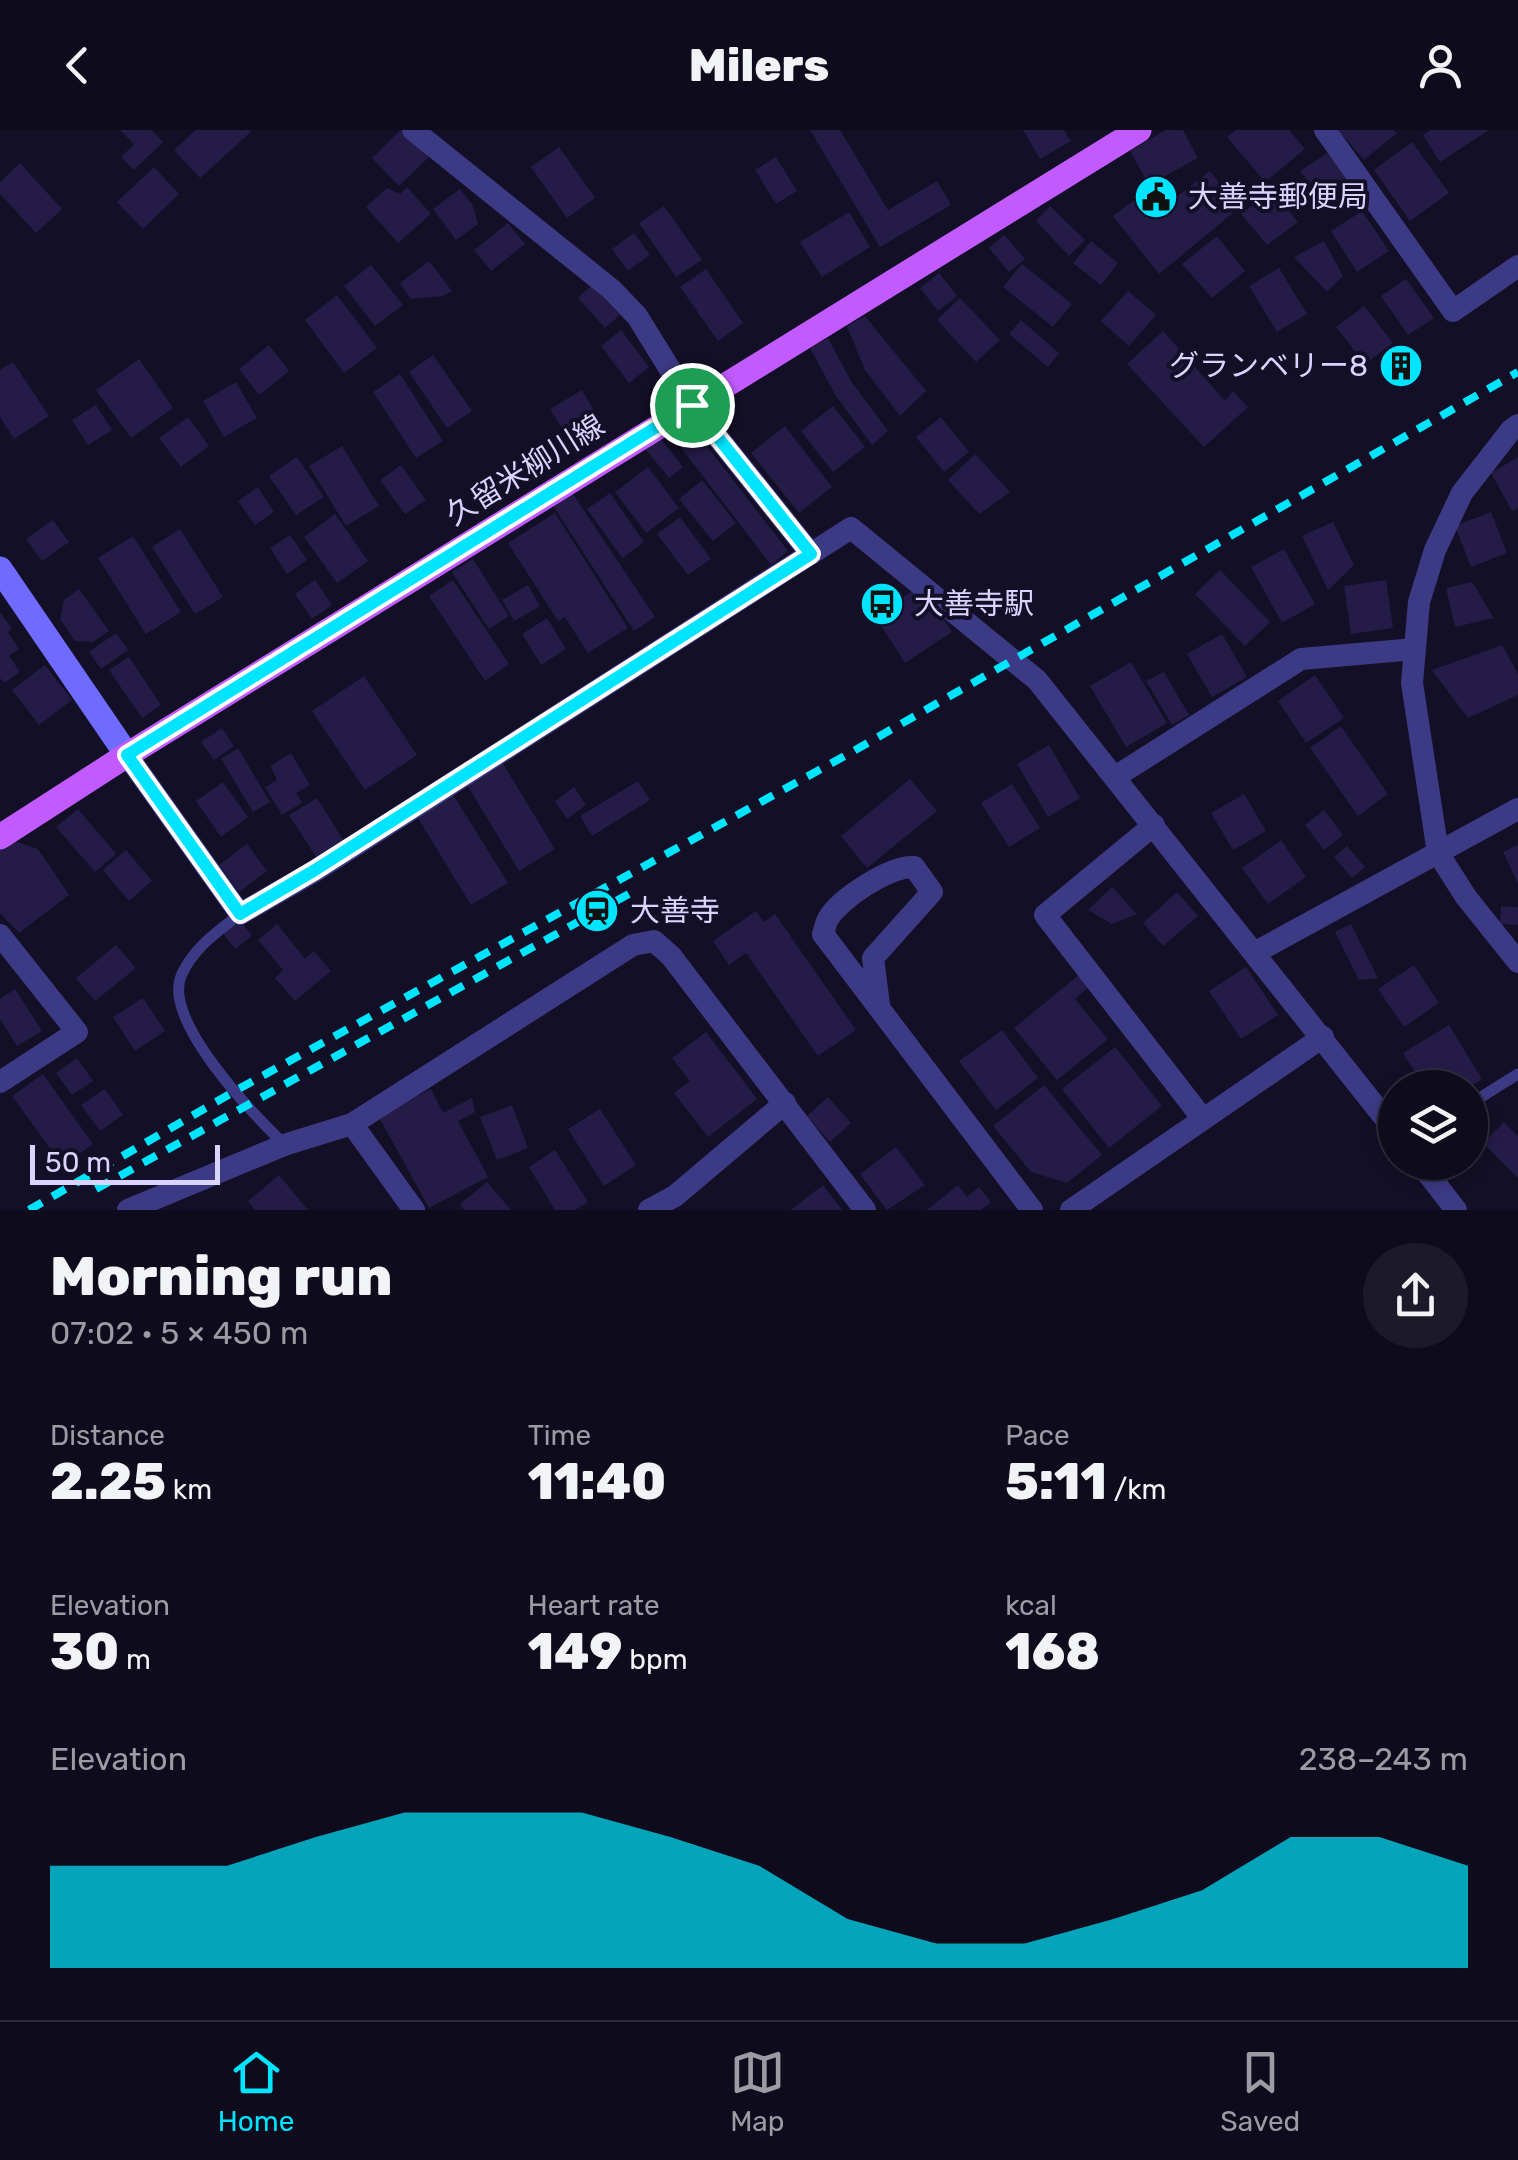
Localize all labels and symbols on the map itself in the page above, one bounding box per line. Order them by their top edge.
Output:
public building icon: 大善寺郵便局 [1133,174,1179,220]
place label: 大善寺郵便局 [1188,179,1368,215]
building icon: グランベリー8 [1378,343,1424,389]
place label: グランベリー8 [1169,348,1368,384]
pin [650,363,735,448]
street label: 久留米柳川線 [439,407,611,533]
bus stop icon: 大善寺駅 [859,581,905,627]
place label: 大善寺駅 [914,586,1034,622]
station icon: 大善寺 [574,888,620,934]
place label: 大善寺 [630,893,720,929]
scale bar [30,1140,220,1184]

